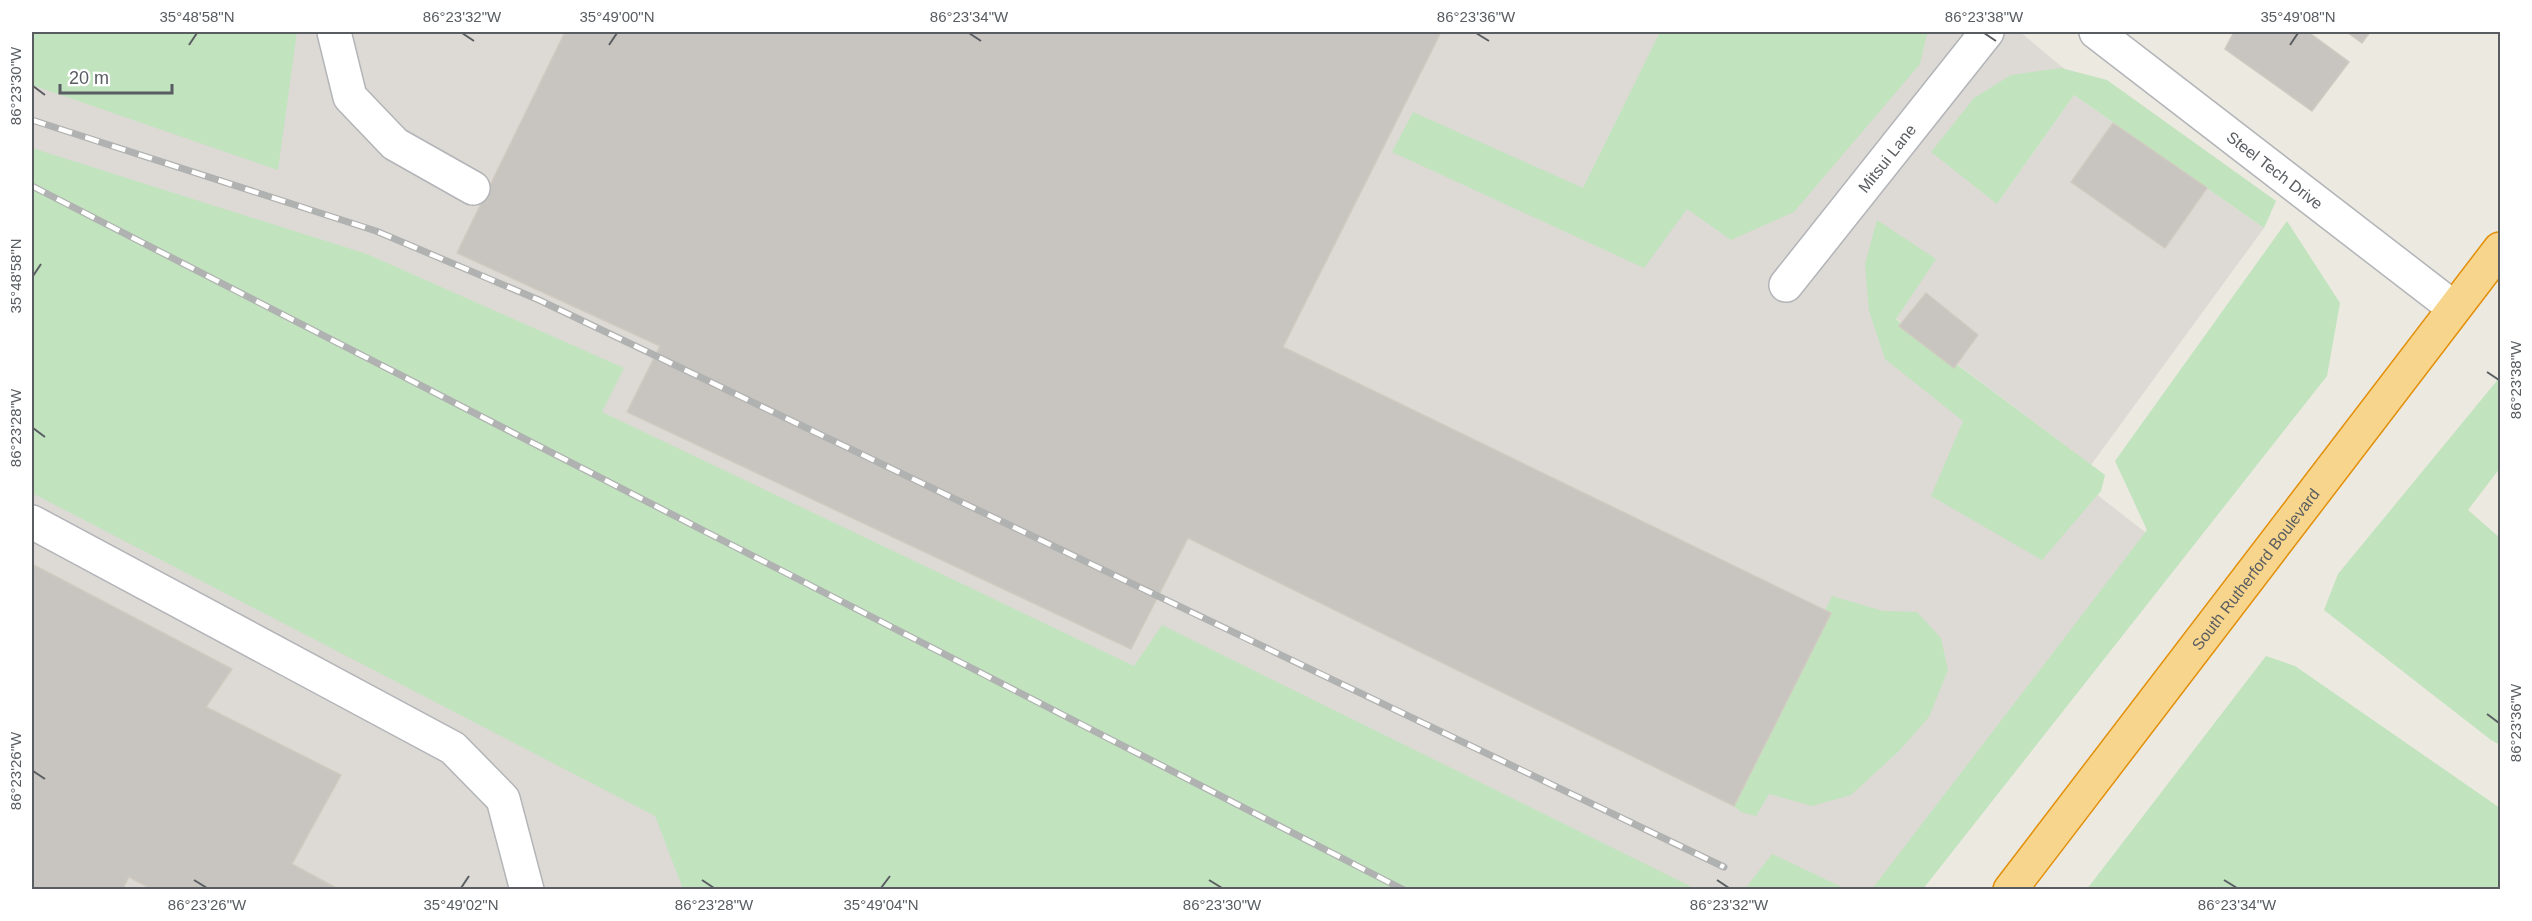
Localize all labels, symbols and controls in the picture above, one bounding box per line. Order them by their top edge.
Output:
text: 35°48'58"N [159,8,235,25]
text: 86°23'32"W [423,8,502,25]
text: 35°49'00"N [579,8,655,25]
text: 86°23'34"W [930,8,1009,25]
text: 86°23'36"W [1437,8,1516,25]
text: 86°23'38"W [1945,8,2024,25]
text: 35°49'08"N [2260,8,2336,25]
text: 86°23'30"W [7,46,24,125]
scale bar [60,57,172,95]
text: 20 m [69,68,109,88]
street label: Mitsui Lane [1855,121,1919,196]
street label: Steel Tech Drive [2223,128,2326,213]
text: 35°48'58"N [7,238,24,314]
text: 86°23'38"W [2507,340,2524,419]
text: 86°23'28"W [7,388,24,467]
street label: South Rutherford Boulevard [2189,485,2323,653]
text: 86°23'36"W [2507,683,2524,762]
text: 86°23'26"W [7,731,24,810]
text: 86°23'26"W [168,896,247,913]
text: 35°49'02"N [423,896,499,913]
text: 86°23'28"W [675,896,754,913]
text: 35°49'04"N [843,896,919,913]
text: 86°23'30"W [1183,896,1262,913]
text: 86°23'32"W [1690,896,1769,913]
text: 86°23'34"W [2198,896,2277,913]

